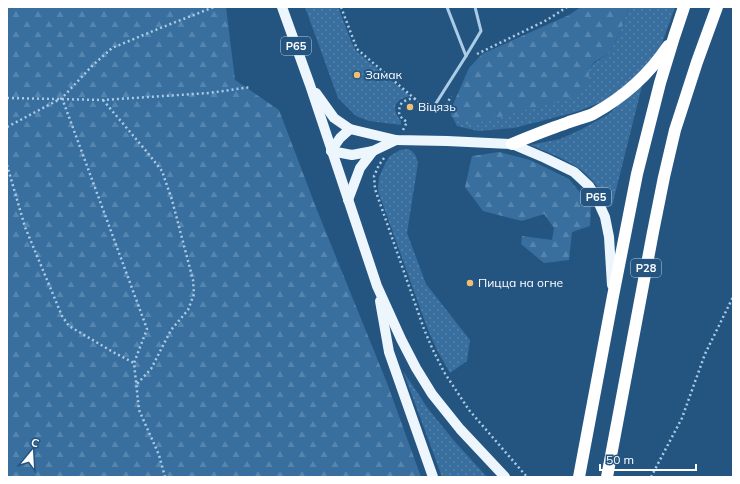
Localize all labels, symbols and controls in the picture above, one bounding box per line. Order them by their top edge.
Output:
road number: Р65 [281,37,311,55]
place label: Замак [365,67,403,82]
marker: Замак [352,70,362,80]
place label: Віцязь [418,99,456,114]
marker: Віцязь [405,102,415,112]
road number: Р65 [581,188,611,206]
road number: Р28 [631,259,661,277]
place label: Пицца на огне [478,275,564,290]
marker: Пицца на огне [465,278,475,288]
north arrow [12,432,52,472]
text: С [29,435,41,450]
scale bar [600,446,696,472]
text: 50 m [606,452,634,467]

